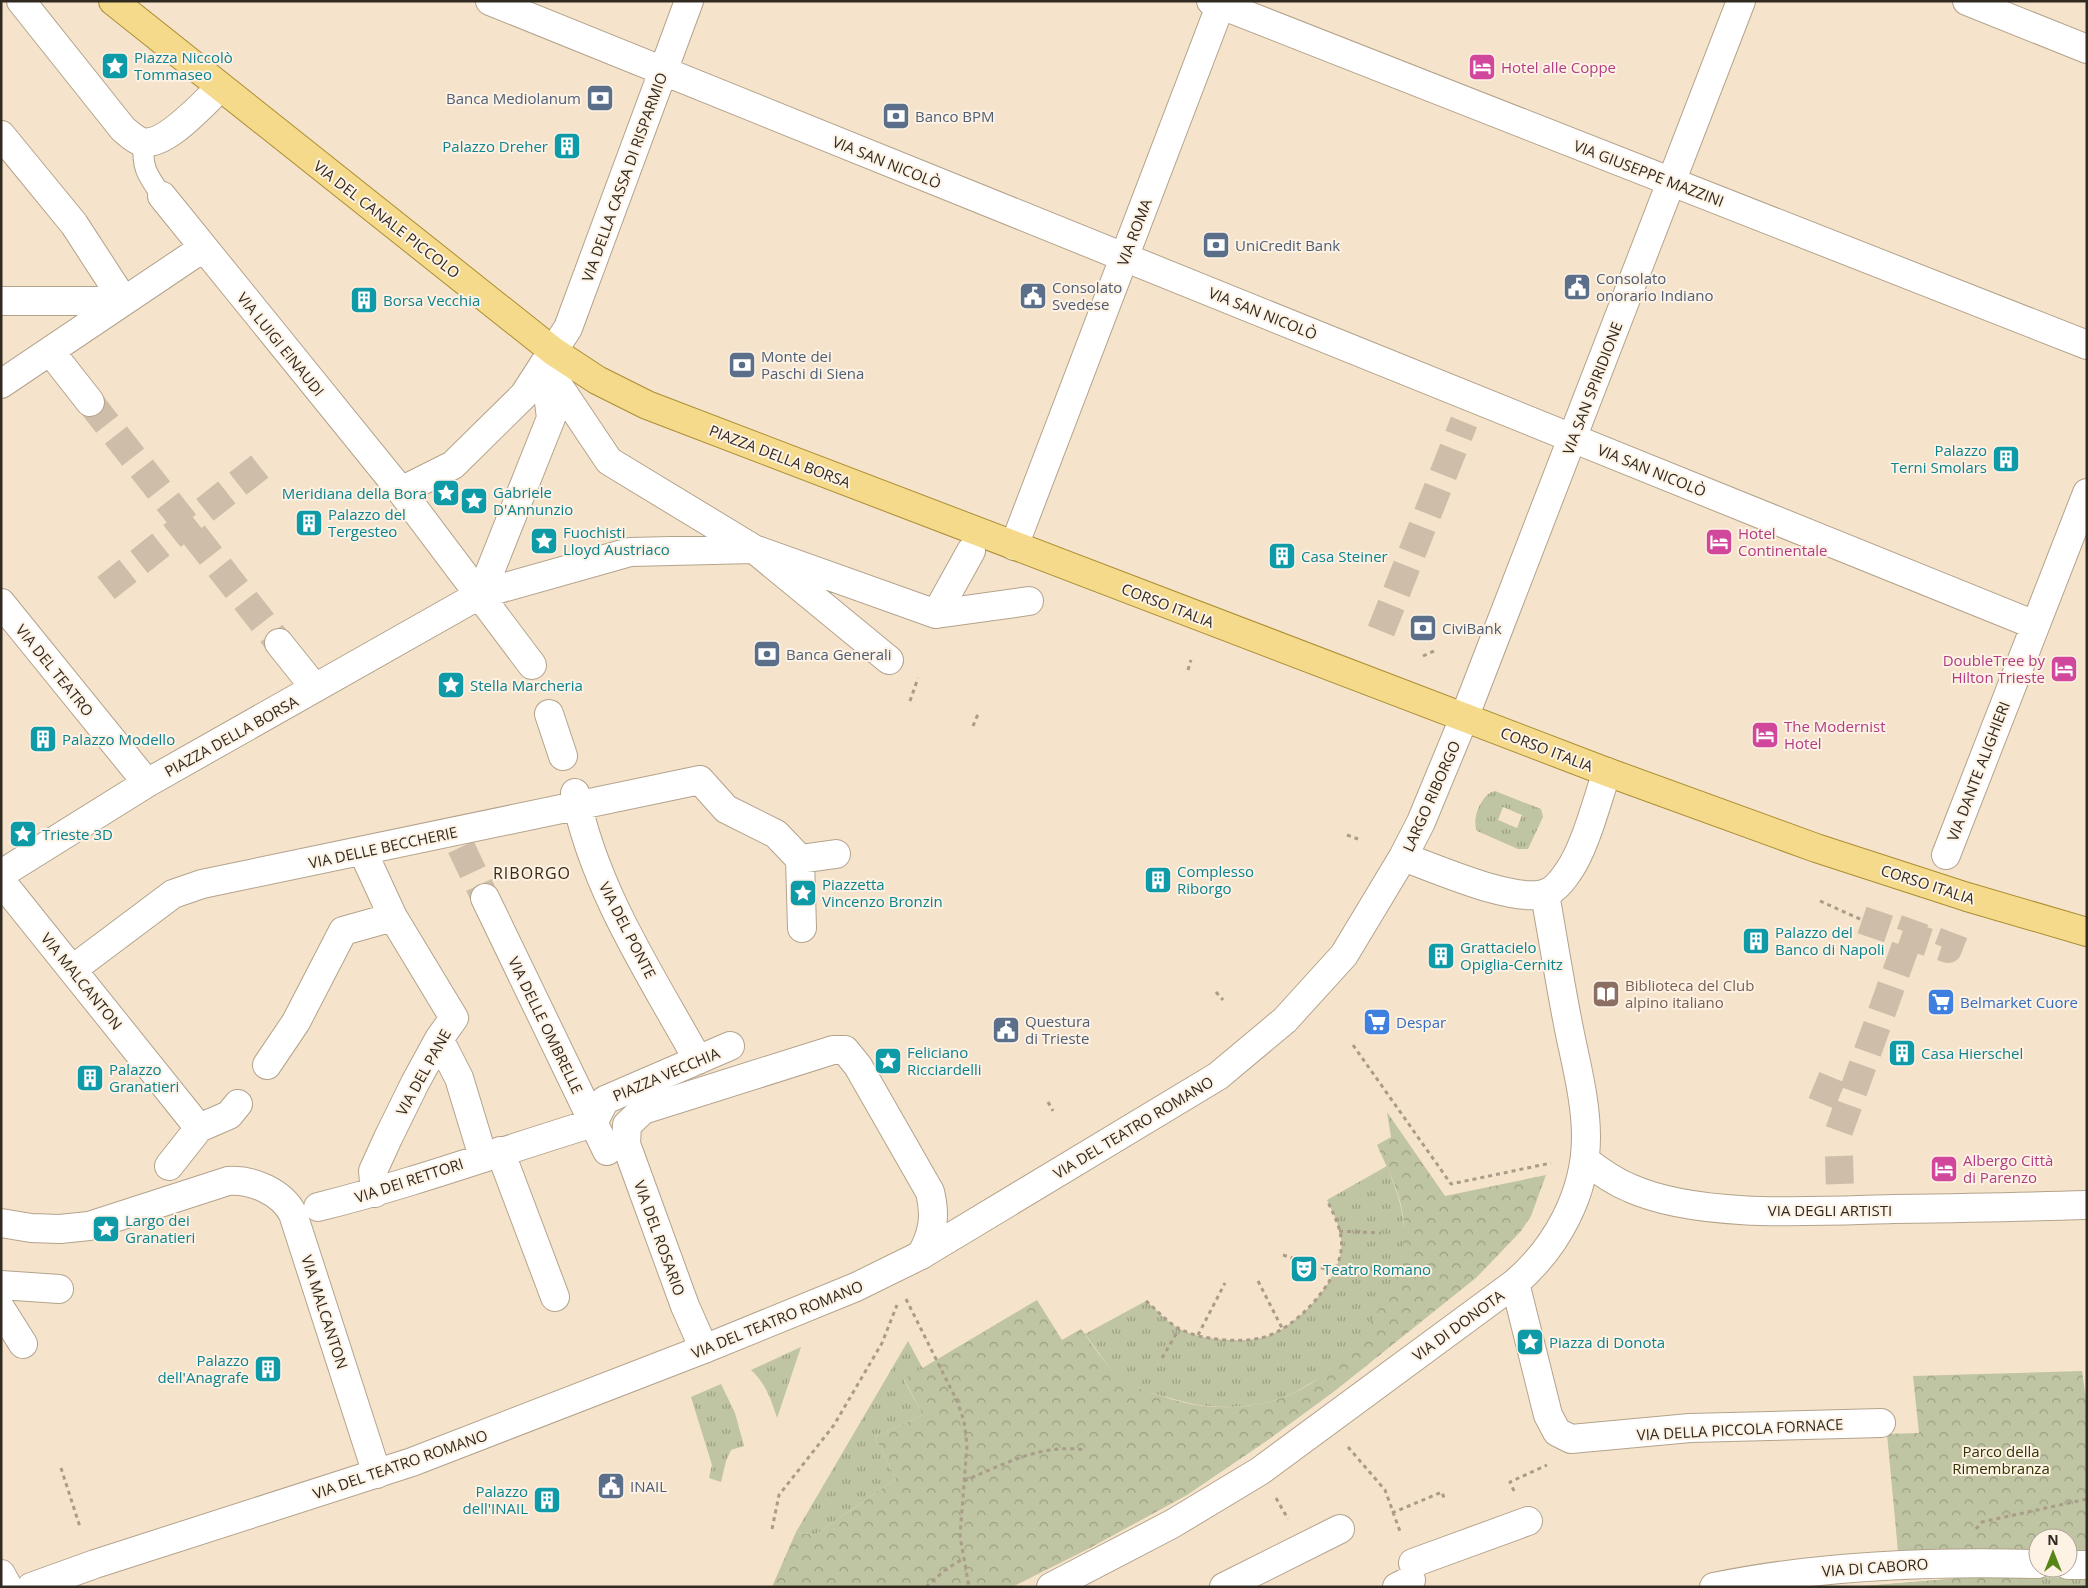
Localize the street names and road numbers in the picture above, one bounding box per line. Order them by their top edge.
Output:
street label: VIA DELLA CASSA DI RISPARMIO [577,70,671,284]
street label: VIA SAN NICOLÒ [830,131,944,193]
street label: VIA GIUSEPPE MAZZINI [1571,135,1727,211]
street label: VIA DEL CANALE PICCOLO [310,156,464,282]
street label: VIA ROMA [1112,195,1156,268]
street label: VIA SAN NICOLÒ [1206,282,1320,344]
street label: VIA LUIGI EINAUDI [233,288,329,400]
street label: VIA SAN SPIRIDIONE [1557,319,1627,457]
street label: PIAZZA DELLA BORSA [706,420,854,492]
street label: VIA SAN NICOLÒ [1595,439,1709,501]
street label: CORSO ITALIA [1119,578,1218,632]
street label: VIA DEL TEATRO [12,620,98,720]
street label: PIAZZA DELLA BORSA [161,691,302,781]
street label: VIA DANTE ALIGHIERI [1942,698,2014,844]
street label: CORSO ITALIA [1498,722,1597,776]
street label: LARGO RIBORGO [1398,737,1464,855]
street label: VIA DELLE BECCHERIE [307,821,459,873]
street label: CORSO ITALIA [1878,859,1978,909]
street label: VIA DEL PONTE [595,878,661,982]
street label: VIA MALCANTON [37,929,127,1033]
street label: VIA DELLE OMBRELLE [504,953,588,1097]
street label: VIA DEL PANE [391,1025,455,1119]
street label: PIAZZA VECCHIA [610,1042,723,1106]
street label: VIA DEL TEATRO ROMANO [1049,1071,1217,1183]
street label: VIA DEI RETTORI [352,1153,466,1207]
street label: VIA DEL ROSARIO [630,1178,690,1298]
street label: VIA DEGLI ARTISTI [1768,1200,1892,1220]
street label: VIA MALCANTON [297,1252,353,1372]
street label: VIA DEL TEATRO ROMANO [688,1275,866,1363]
street label: VIA DI DONOTA [1408,1285,1508,1365]
street label: VIA DELLA PICCOLA FORNACE [1636,1414,1844,1444]
street label: VIA DEL TEATRO ROMANO [310,1425,490,1503]
street label: VIA DI CABORO [1821,1553,1929,1581]

